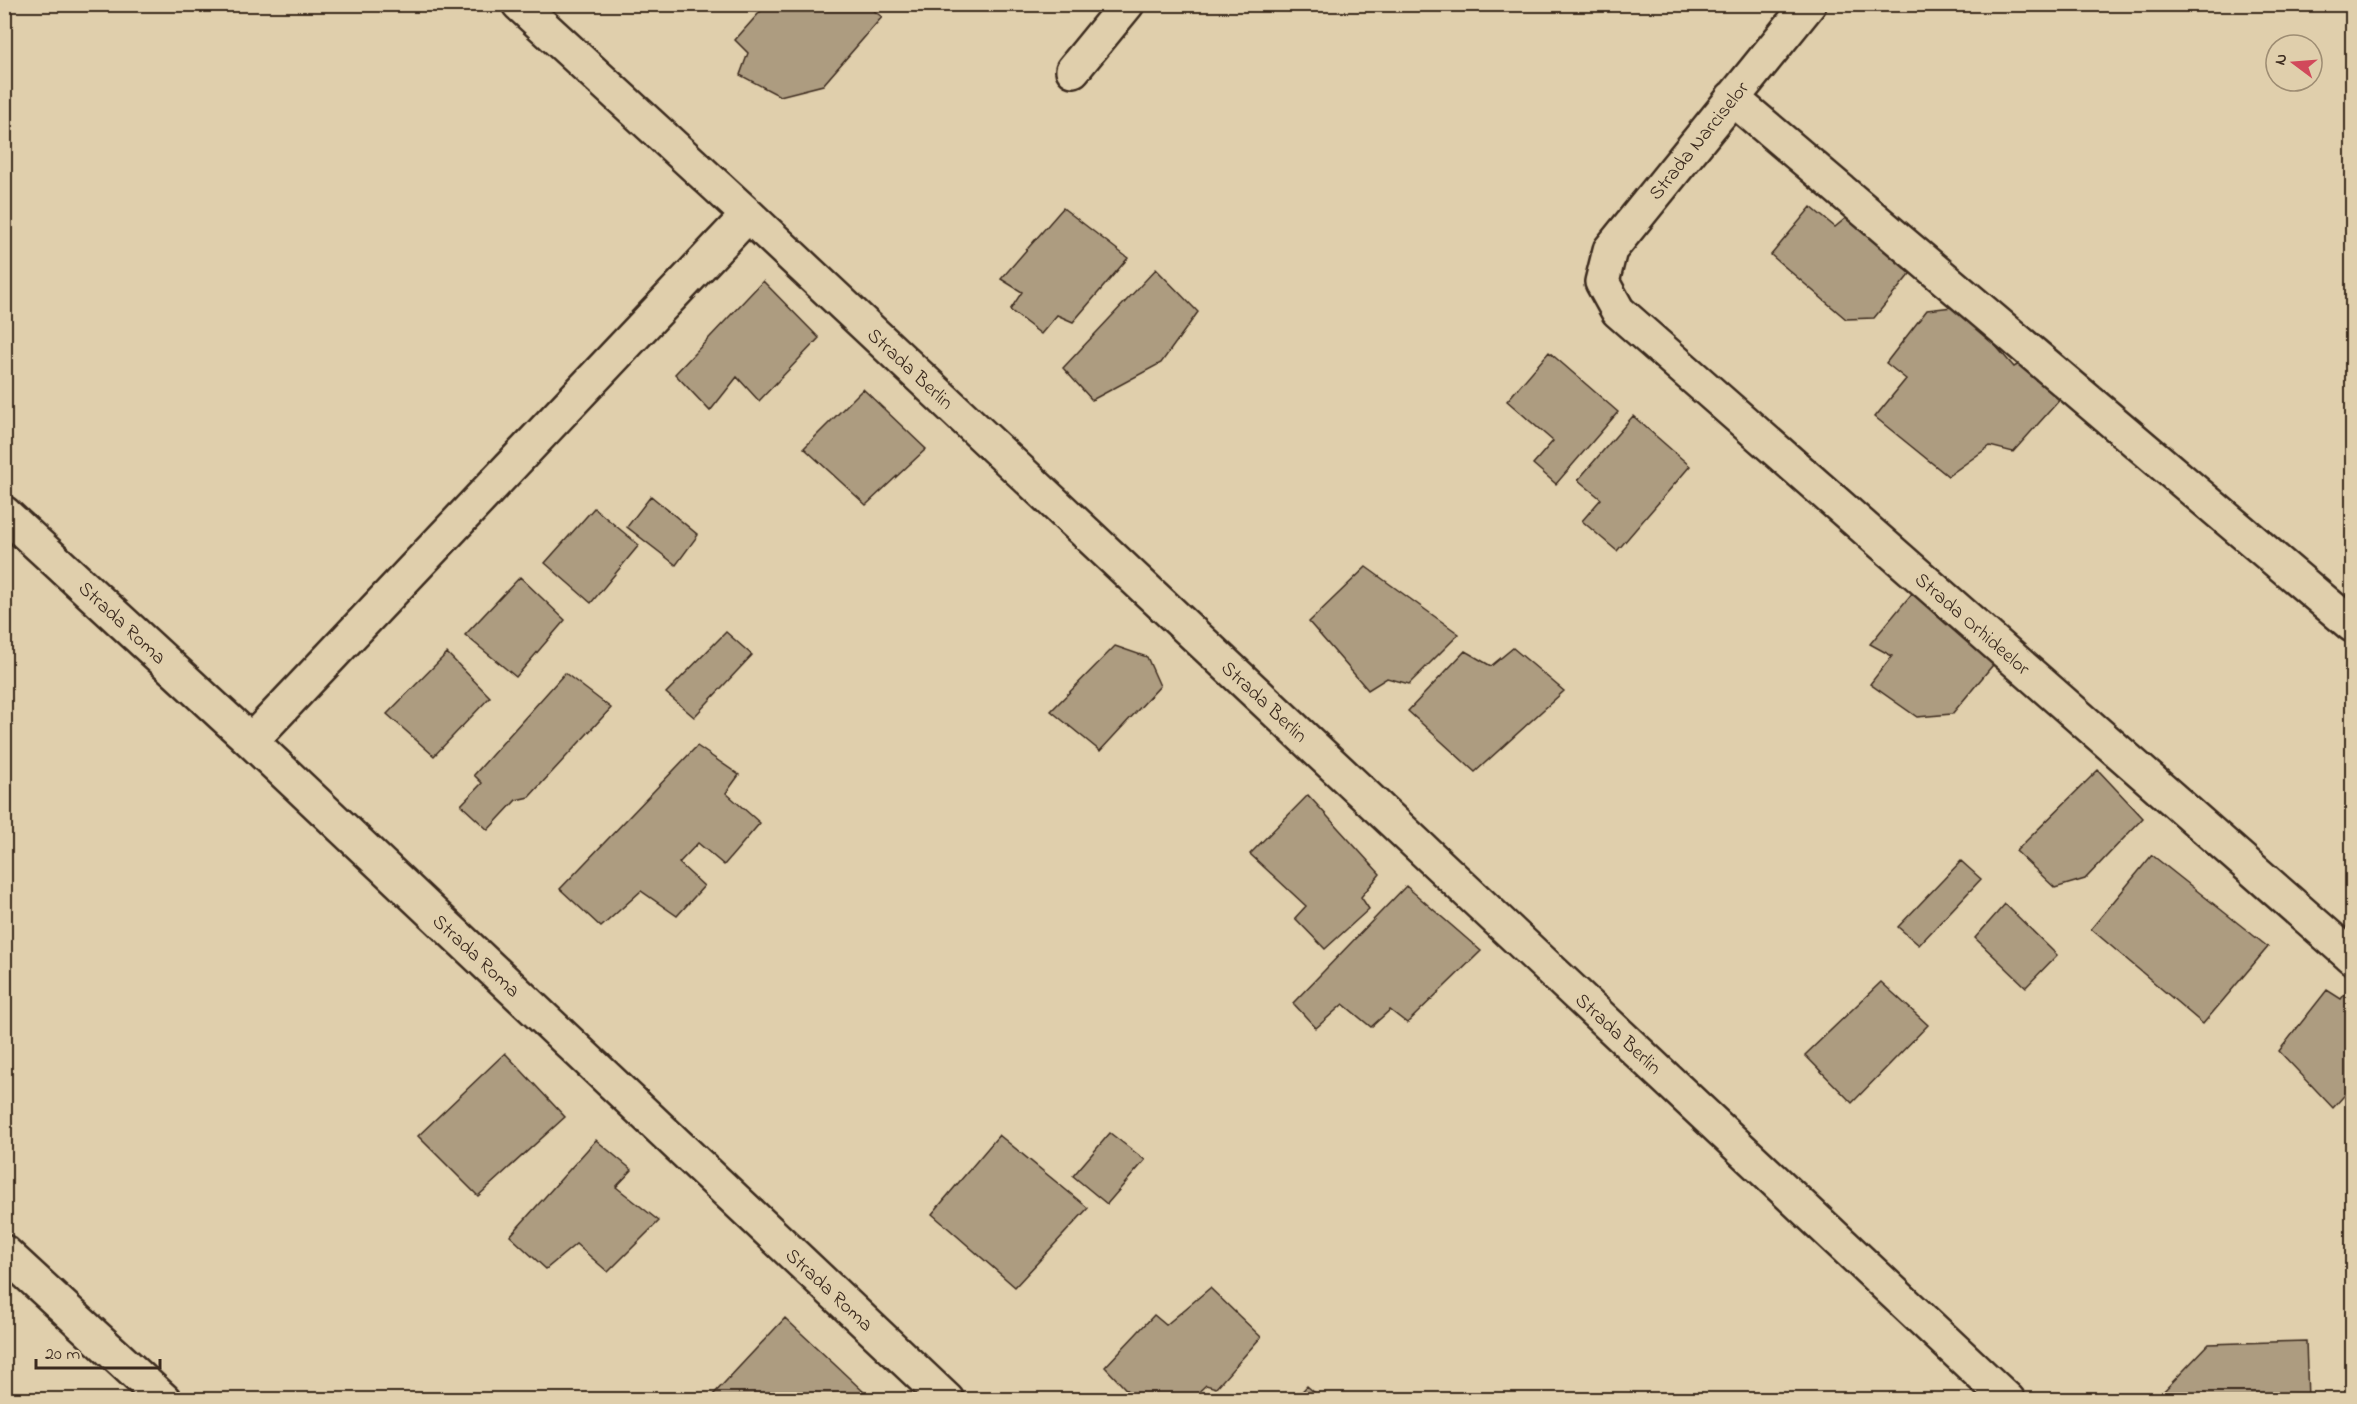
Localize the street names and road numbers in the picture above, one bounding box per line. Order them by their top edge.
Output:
street label: Strada Narciselor [1643,75,1758,207]
street label: Strada Berlin [860,322,959,418]
street label: Strada Orhideelor [1907,566,2036,684]
street label: Strada Roma [71,575,172,672]
street label: Strada Berlin [1214,655,1313,751]
street label: Strada Roma [425,908,526,1005]
street label: Strada Berlin [1568,987,1667,1083]
street label: Strada Roma [778,1242,879,1339]

